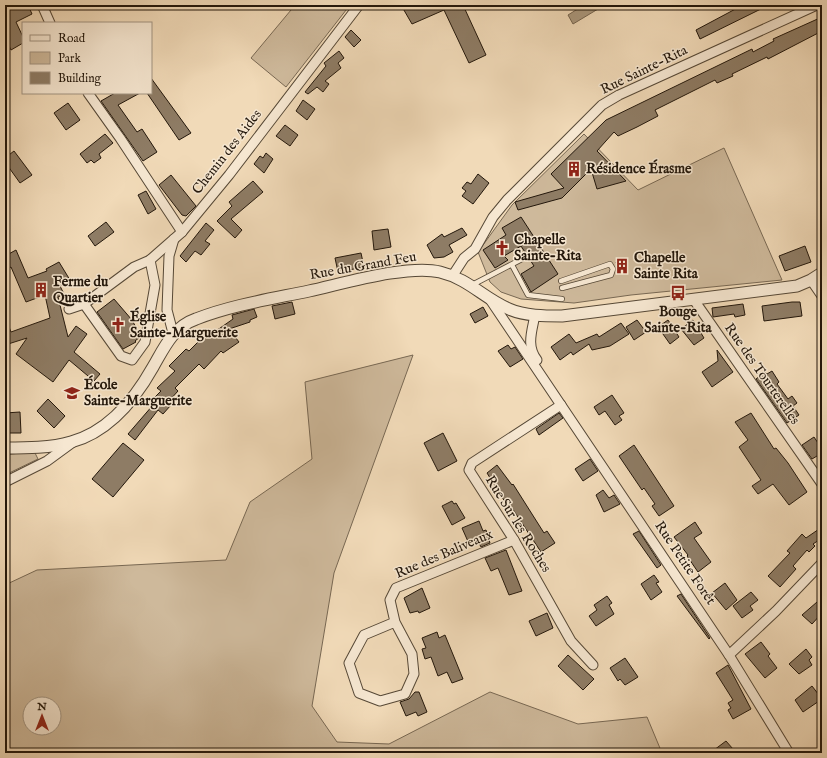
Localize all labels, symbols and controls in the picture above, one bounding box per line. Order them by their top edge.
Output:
legend [22,22,152,94]
text: Road [58,31,86,46]
street label: Rue Sainte-Rita [598,41,691,99]
text: Park [58,51,81,66]
text: Building [58,71,102,86]
street label: Chemin des Aides [188,106,266,198]
place label: Résidence Érasme [586,159,692,178]
building icon: Résidence Érasme [565,160,583,178]
place label: Chapelle Sainte-Rita [514,231,582,265]
church icon: Chapelle Sainte-Rita [493,239,511,257]
street label: Rue du Grand Feu [308,248,418,284]
place label: Chapelle Sainte Rita [634,249,699,283]
building icon: Chapelle Sainte Rita [613,257,631,275]
place label: Ferme du Quartier [53,273,109,307]
building icon: Ferme du Quartier [32,281,50,299]
bus stop icon: Bouge Sainte-Rita [669,284,687,302]
place label: Bouge Sainte-Rita [644,303,713,337]
place label: Église Sainte-Marguerite [130,307,238,342]
church icon: Église Sainte-Marguerite [109,316,127,334]
street label: Rue des Tourterelles [720,320,804,428]
place label: École Sainte-Marguerite [84,375,192,410]
school or university icon: École Sainte-Marguerite [63,384,81,402]
street label: Rue Sur les Roches [481,472,555,576]
street label: Rue Petite Forêt [650,518,720,608]
street label: Rue des Baliveaux [392,525,496,583]
north arrow [22,696,62,736]
text: N [36,700,47,714]

